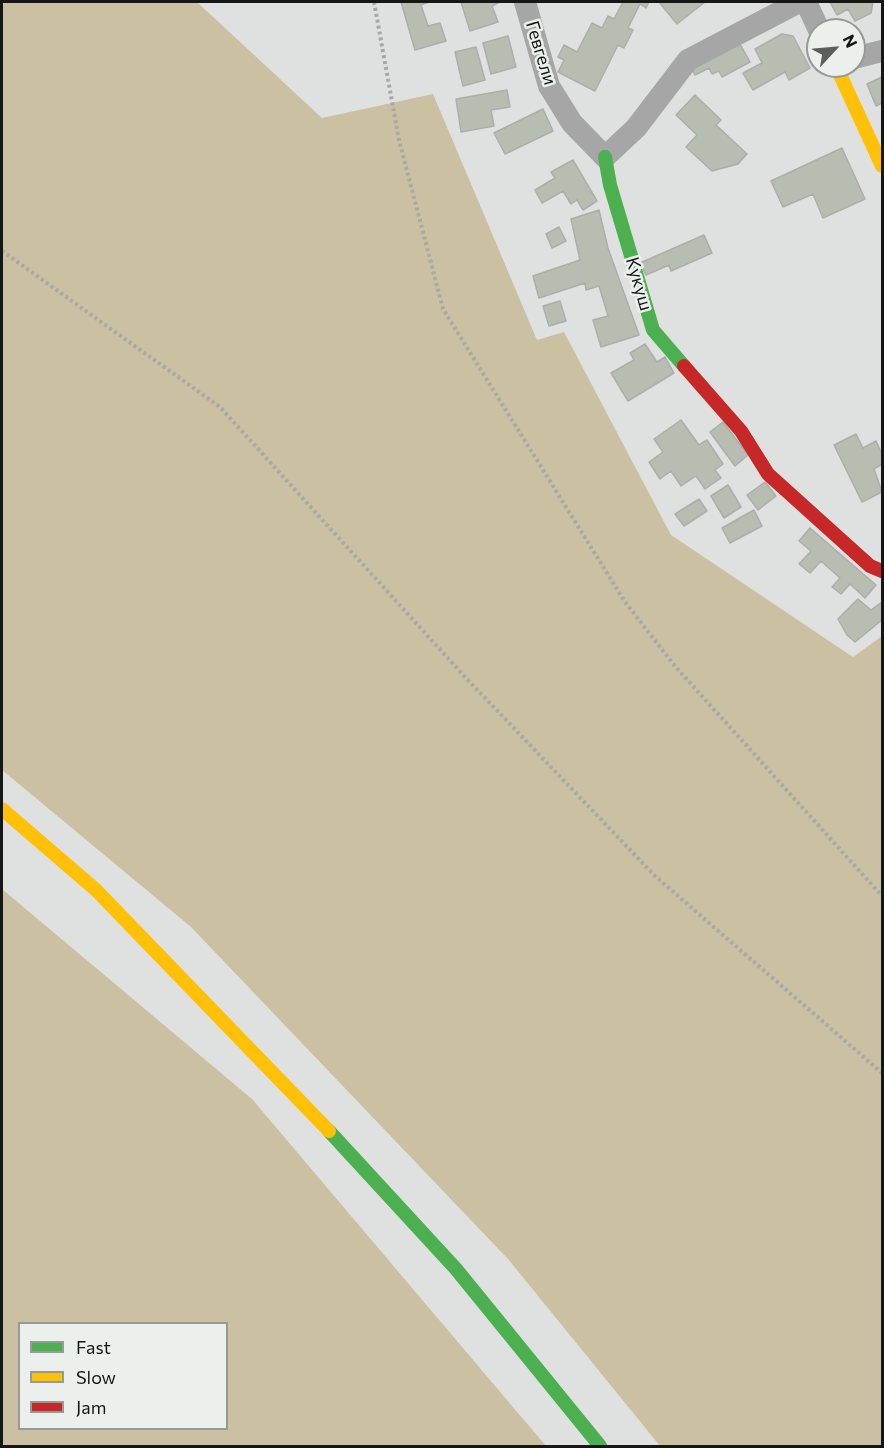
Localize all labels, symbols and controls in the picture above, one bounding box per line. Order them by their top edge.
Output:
street label: Гевгели [521,18,561,88]
north arrow [806,18,866,78]
text: N [840,31,862,50]
street label: Кукуш [621,255,657,313]
legend [18,1322,228,1430]
text: Fast [76,1336,111,1358]
text: Slow [76,1366,116,1388]
text: Jam [76,1396,106,1418]

